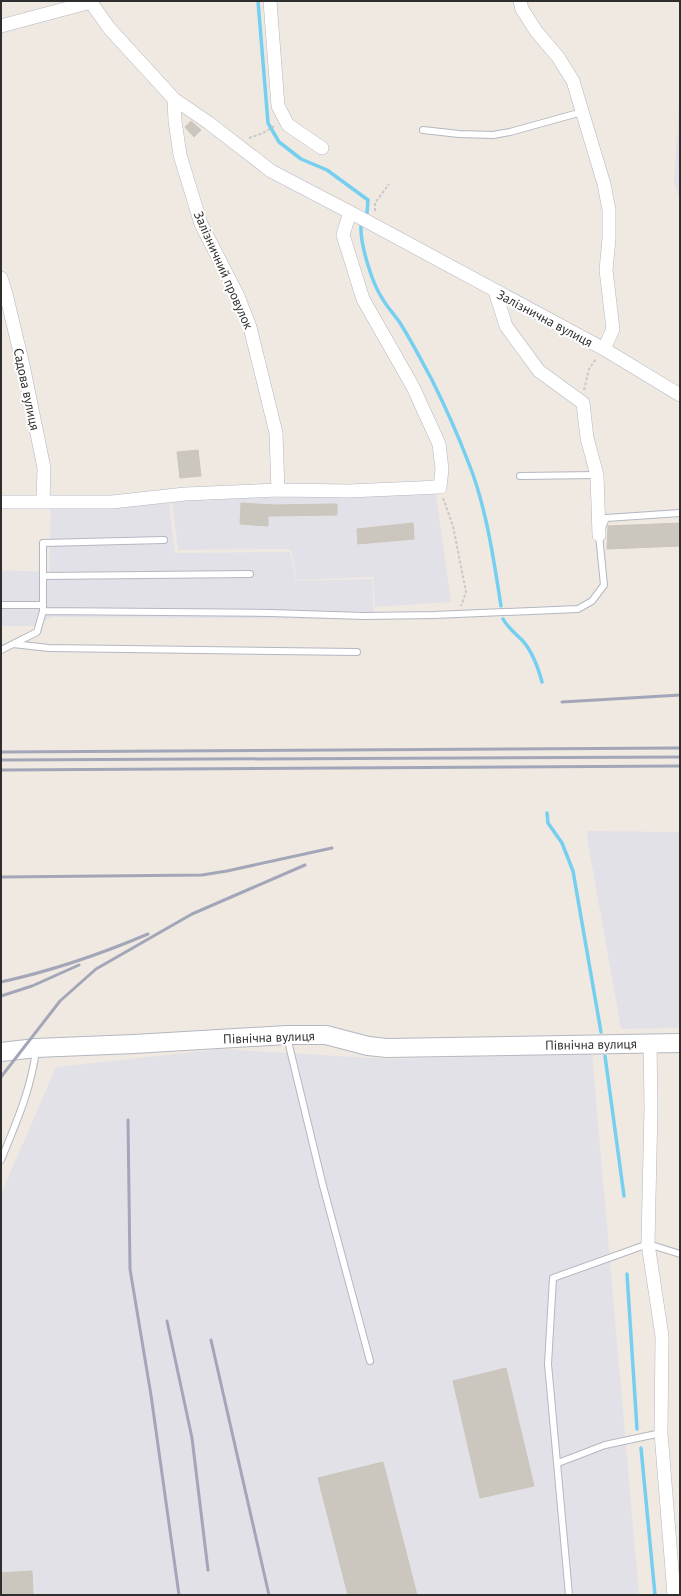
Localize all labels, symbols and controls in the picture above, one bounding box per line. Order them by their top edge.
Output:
street label: Залізничний провулок [190,209,258,333]
street label: Залізнична вулиця [494,286,596,351]
street label: Садова вулиця [10,346,44,432]
street label: Північна вулиця [223,1027,315,1048]
street label: Північна вулиця [545,1035,637,1054]

